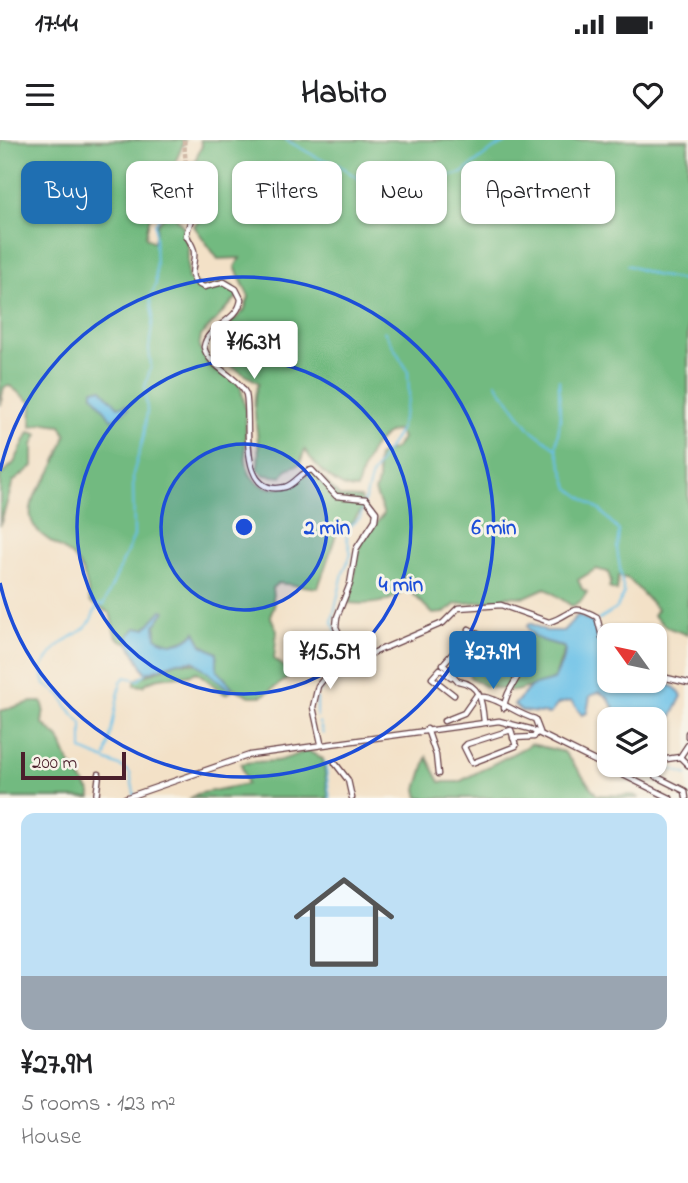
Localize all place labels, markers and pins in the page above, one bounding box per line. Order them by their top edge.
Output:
pin: ¥16.3M [197,322,311,381]
centre of rings [232,515,256,539]
pin: ¥15.5M [273,631,387,691]
pin: ¥27.9M [436,631,550,691]

